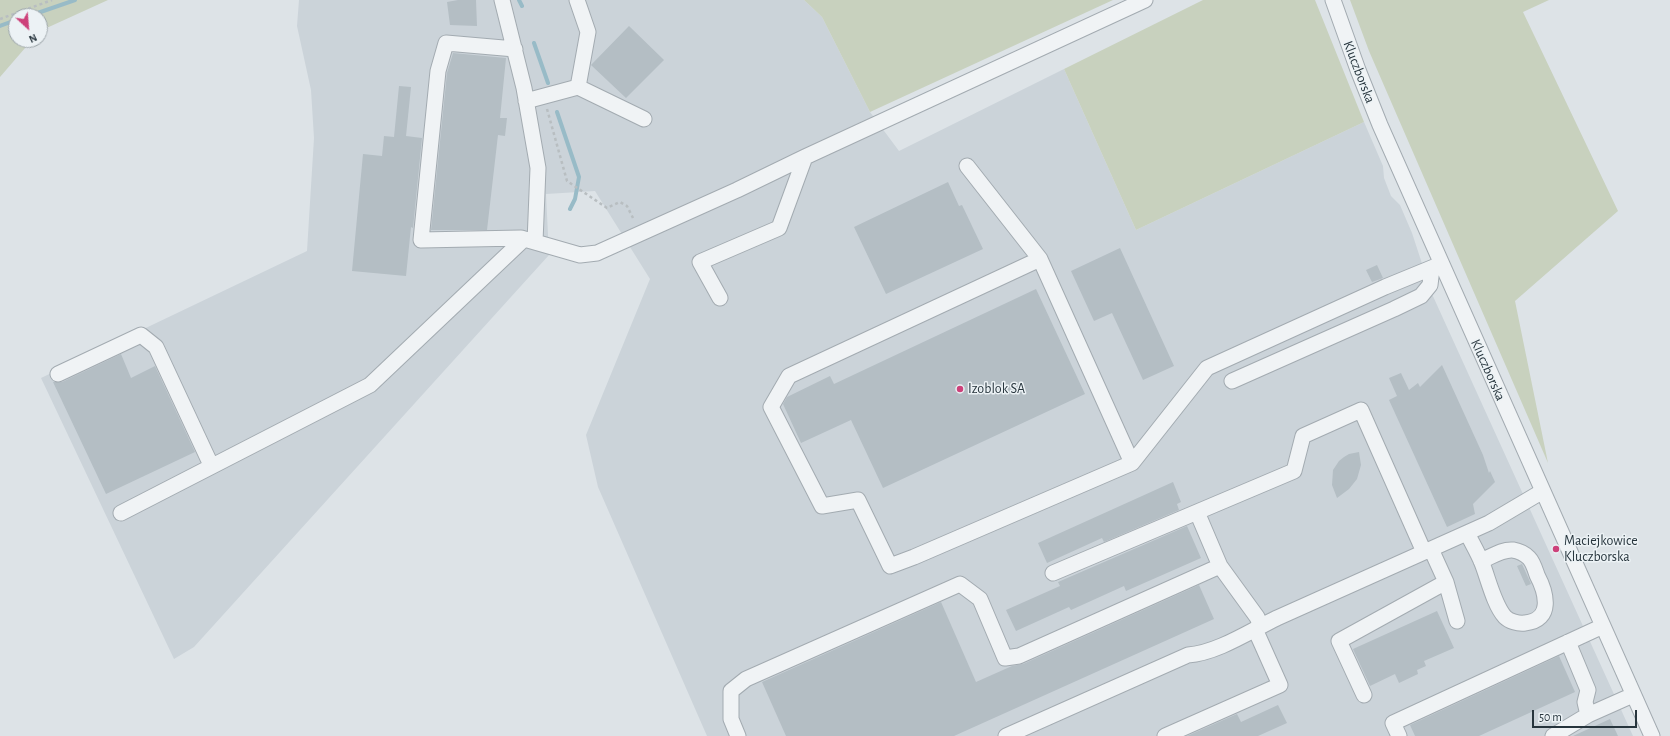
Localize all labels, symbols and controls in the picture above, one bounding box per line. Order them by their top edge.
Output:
north arrow [8,8,48,48]
text: N [27,32,39,45]
street label: Kluczborska [1339,38,1379,106]
street label: Kluczborska [1467,337,1509,403]
place label: Izoblok SA [968,381,1025,397]
marker: Izoblok SA [955,384,965,394]
place label: Maciejkowice Kluczborska [1564,533,1638,566]
marker: Maciejkowice Kluczborska [1551,544,1561,554]
scale bar [1534,702,1639,728]
text: 50 m [1539,711,1562,723]

